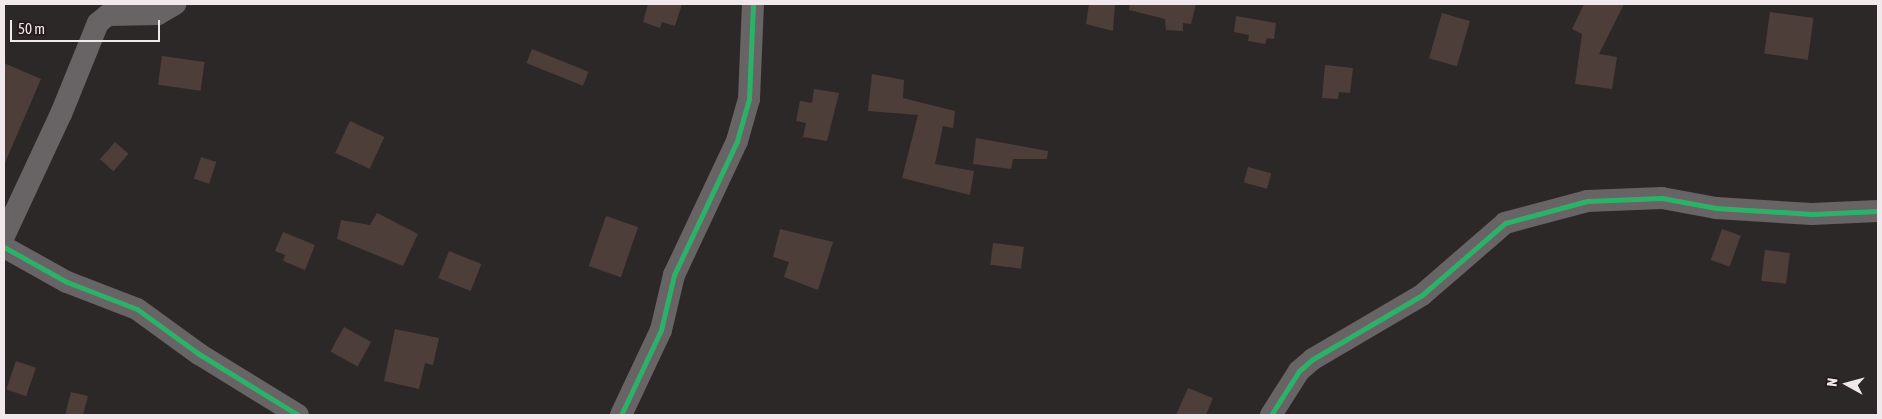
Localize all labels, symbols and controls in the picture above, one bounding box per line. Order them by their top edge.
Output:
scale bar [12,10,162,42]
text: 50 m [18,20,45,37]
north arrow [1822,359,1872,409]
text: N [1824,377,1841,387]

